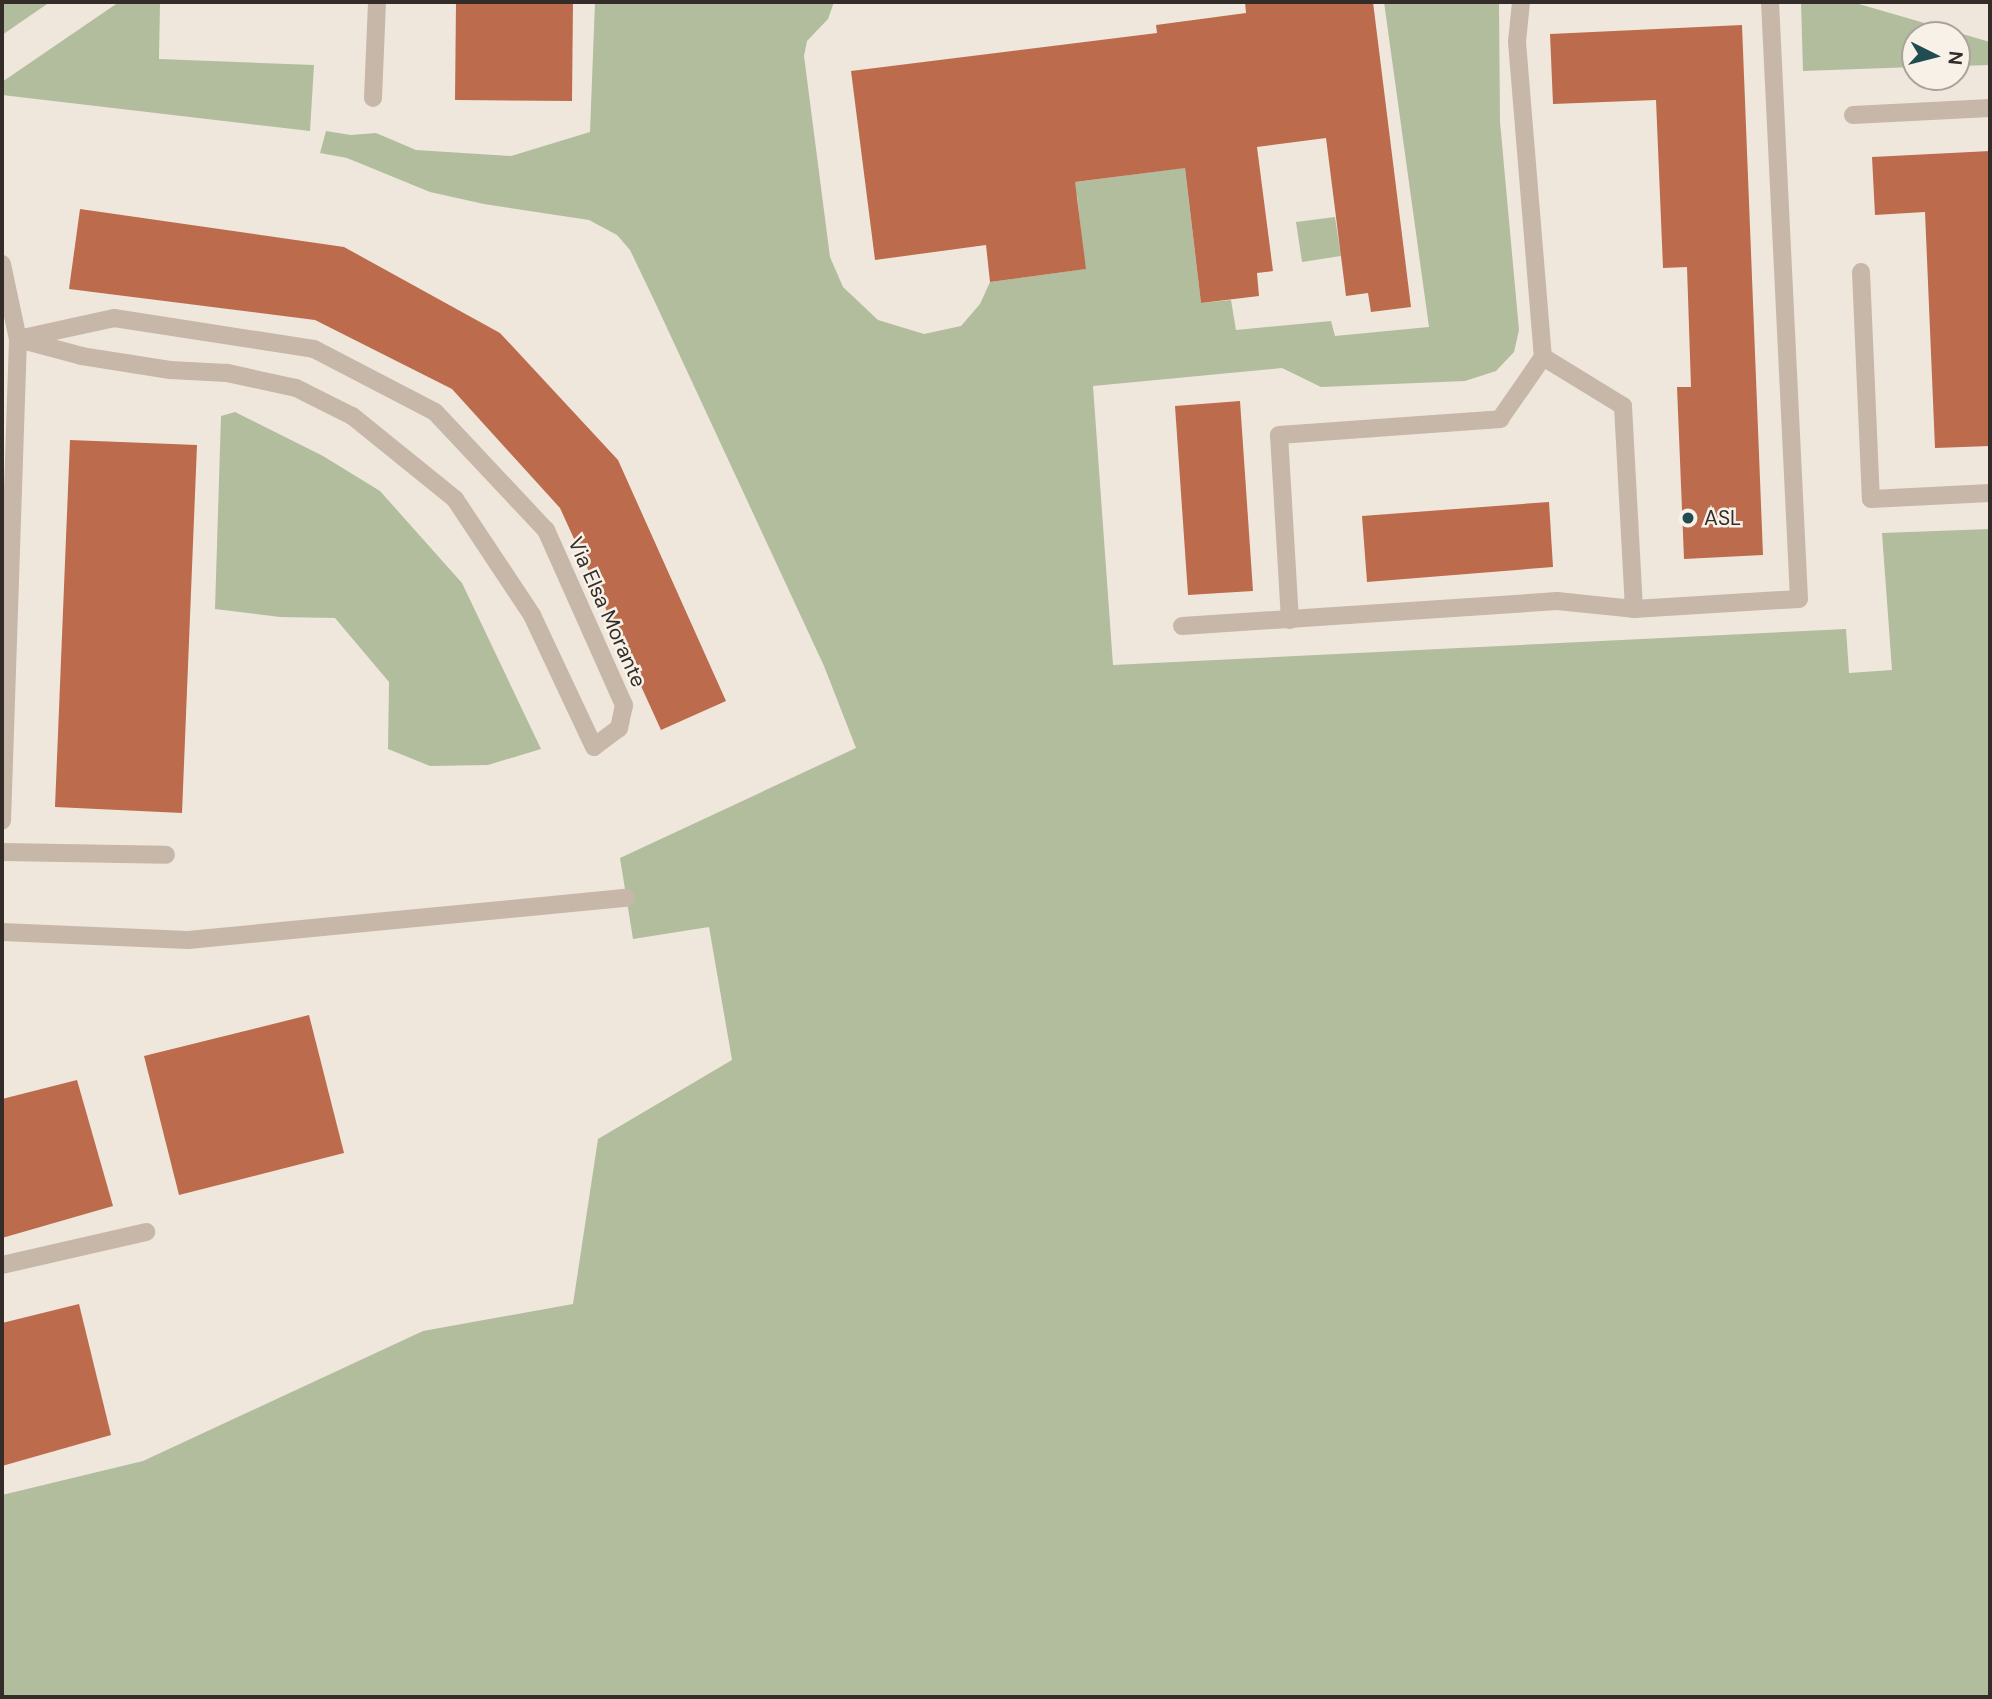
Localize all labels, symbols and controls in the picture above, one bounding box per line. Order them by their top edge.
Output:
north arrow [1901,21,1971,91]
text: N [1942,50,1969,66]
place label: ASL [1704,505,1741,531]
marker: ASL [1678,508,1698,528]
street label: Via Elsa Morante [563,533,651,691]

